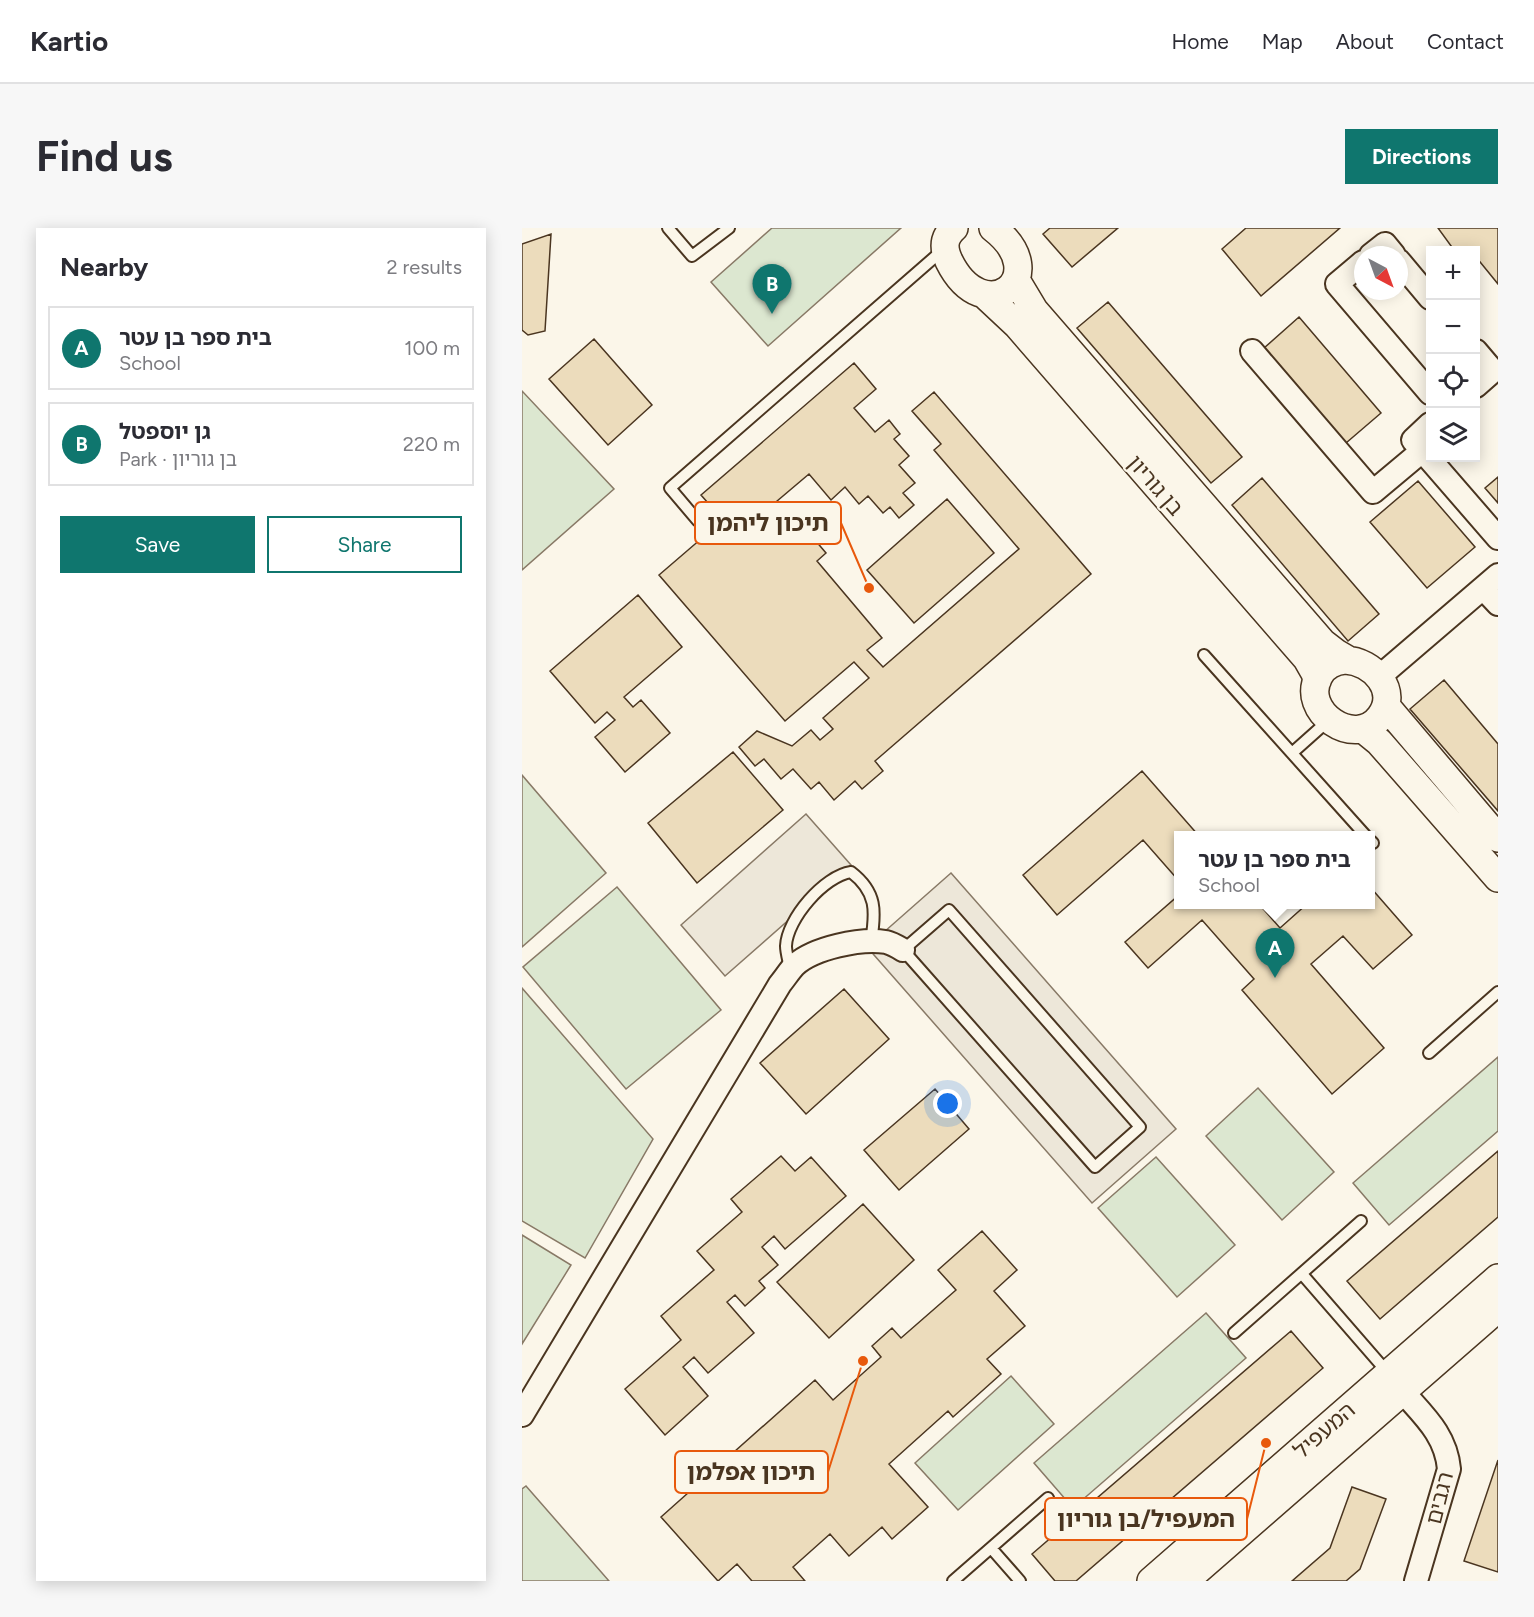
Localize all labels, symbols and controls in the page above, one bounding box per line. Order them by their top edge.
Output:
text: Kartio [30,24,108,58]
text: Home [1172,29,1229,54]
text: Map [1262,29,1303,54]
text: About [1336,29,1394,54]
text: Contact [1427,29,1504,54]
button: Directions [1345,129,1498,184]
text: Find us [36,131,173,182]
north arrow [1354,246,1408,300]
map controls [1426,246,1480,462]
button: + [1426,246,1480,300]
text: Nearby [60,251,148,283]
text: 2 results [386,255,462,279]
pin: B [752,264,792,314]
button: − [1426,300,1480,354]
text: בית ספר בן עטר [119,324,272,351]
text: A [74,336,89,360]
text: 100 m [404,336,460,360]
text: School [119,351,181,375]
button: locate [1426,354,1480,408]
button: layers [1426,408,1480,462]
text: גן יוספטל [119,418,211,445]
text: B [75,432,88,456]
text: 220 m [403,432,460,456]
text: Park · בן גוריון [119,447,237,471]
street label: בן גוריון [1122,449,1189,521]
callout: תיכון ליהמן [695,502,841,544]
text: תיכון ליהמן [707,508,829,537]
button: Save [60,516,255,573]
button: Share [267,516,462,573]
popup [1174,831,1375,909]
text: בית ספר בן עטר [1198,846,1351,873]
text: School [1198,873,1260,897]
pin: A [1256,928,1294,978]
your location [933,1089,962,1118]
street label: המעפיל [1288,1396,1361,1464]
callout: תיכון אפלמן [675,1451,828,1493]
text: תיכון אפלמן [687,1457,815,1486]
street label: רגבים [1420,1469,1459,1527]
callout: המעפיל/בן גוריון [1045,1498,1247,1540]
text: המעפיל/בן גוריון [1057,1504,1235,1533]

